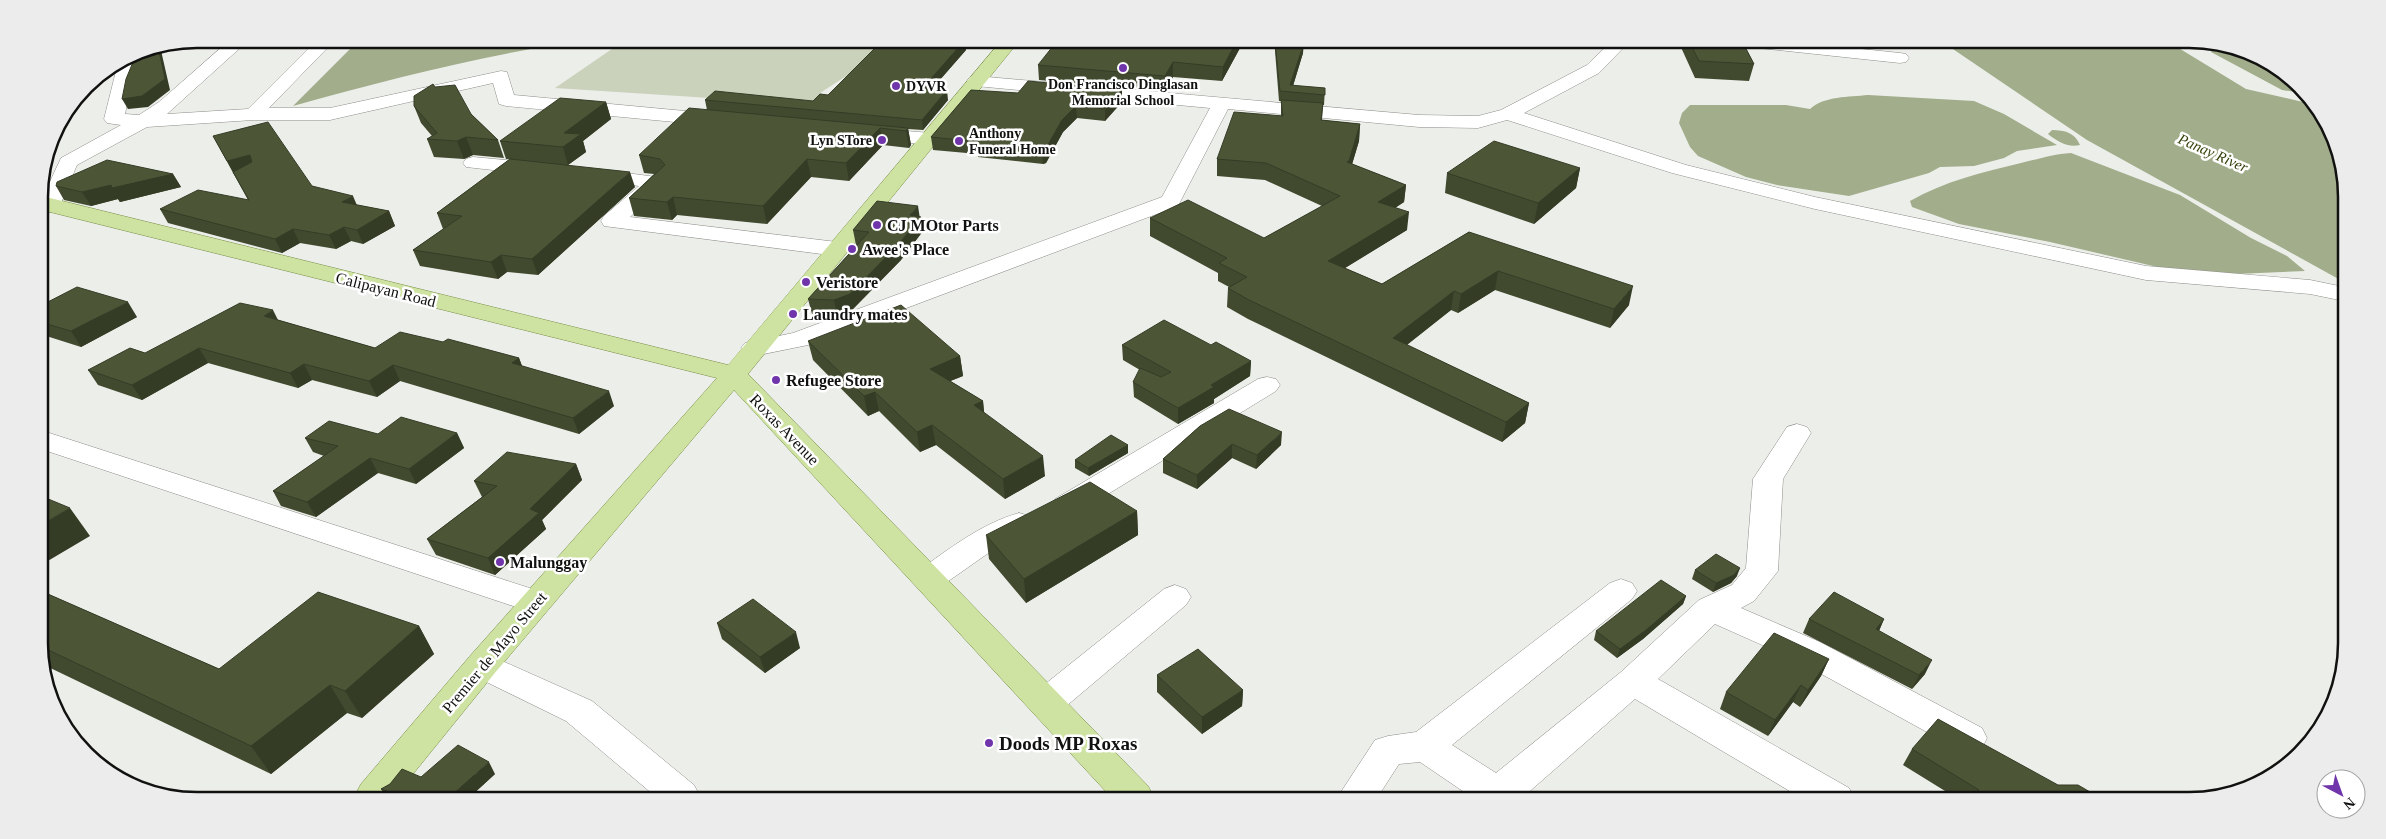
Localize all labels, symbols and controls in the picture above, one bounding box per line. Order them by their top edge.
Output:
marker: Don Francisco Dinglasan Memorial School [1117,62,1129,74]
place label: Don Francisco Dinglasan Memorial School [1048,77,1198,108]
place label: DYVR [906,79,947,94]
marker: DYVR [890,80,902,92]
place label: Anthony Funeral Home [969,126,1056,157]
water label: Panay River [2175,130,2250,176]
place label: Lyn STore [810,133,872,148]
marker: Lyn STore [876,134,888,146]
marker: Anthony Funeral Home [953,135,965,147]
place label: CJ MOtor Parts [887,217,999,234]
marker: CJ MOtor Parts [871,219,883,231]
place label: Awee's Place [862,241,949,258]
marker: Awee's Place [846,243,858,255]
street label: Calipayan Road [334,269,438,311]
place label: Veristore [816,274,878,291]
marker: Veristore [800,276,812,288]
place label: Laundry mates [803,306,907,324]
marker: Laundry mates [787,308,799,320]
place label: Refugee Store [786,372,881,390]
marker: Refugee Store [770,374,782,386]
street label: Roxas Avenue [747,390,823,468]
place label: Malunggay [510,554,587,572]
marker: Malunggay [494,556,506,568]
street label: Premier de Mayo Street [439,588,551,717]
place label: Doods MP Roxas [999,733,1137,754]
marker: Doods MP Roxas [983,737,995,749]
north arrow [2316,769,2366,819]
text: N [2340,794,2358,812]

